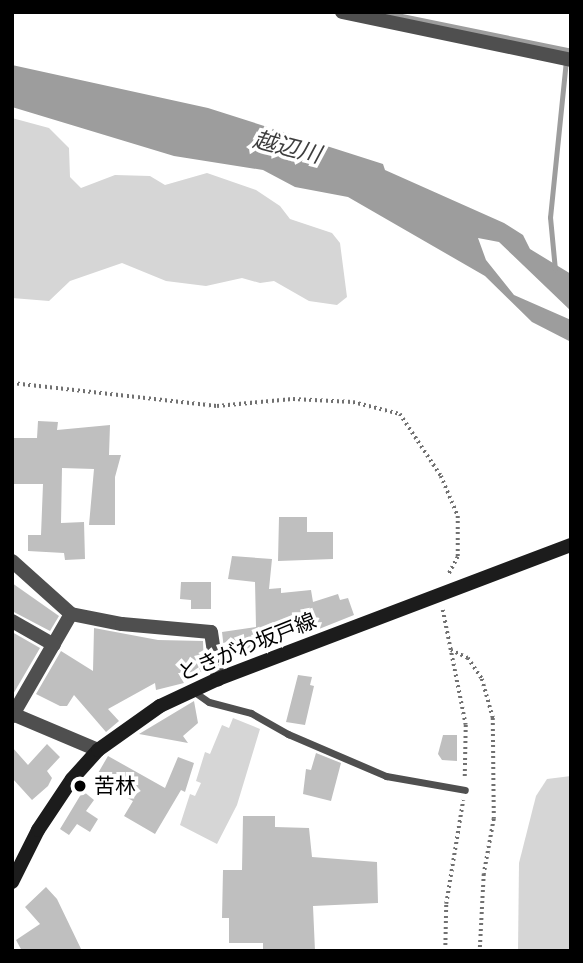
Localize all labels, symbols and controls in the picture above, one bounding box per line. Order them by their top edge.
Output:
water label: 越辺川 [250,125,324,169]
street label: ときがわ坂戸線 [174,608,320,686]
place label: 苦林 [94,773,136,799]
marker: 苦林 [72,778,88,794]

